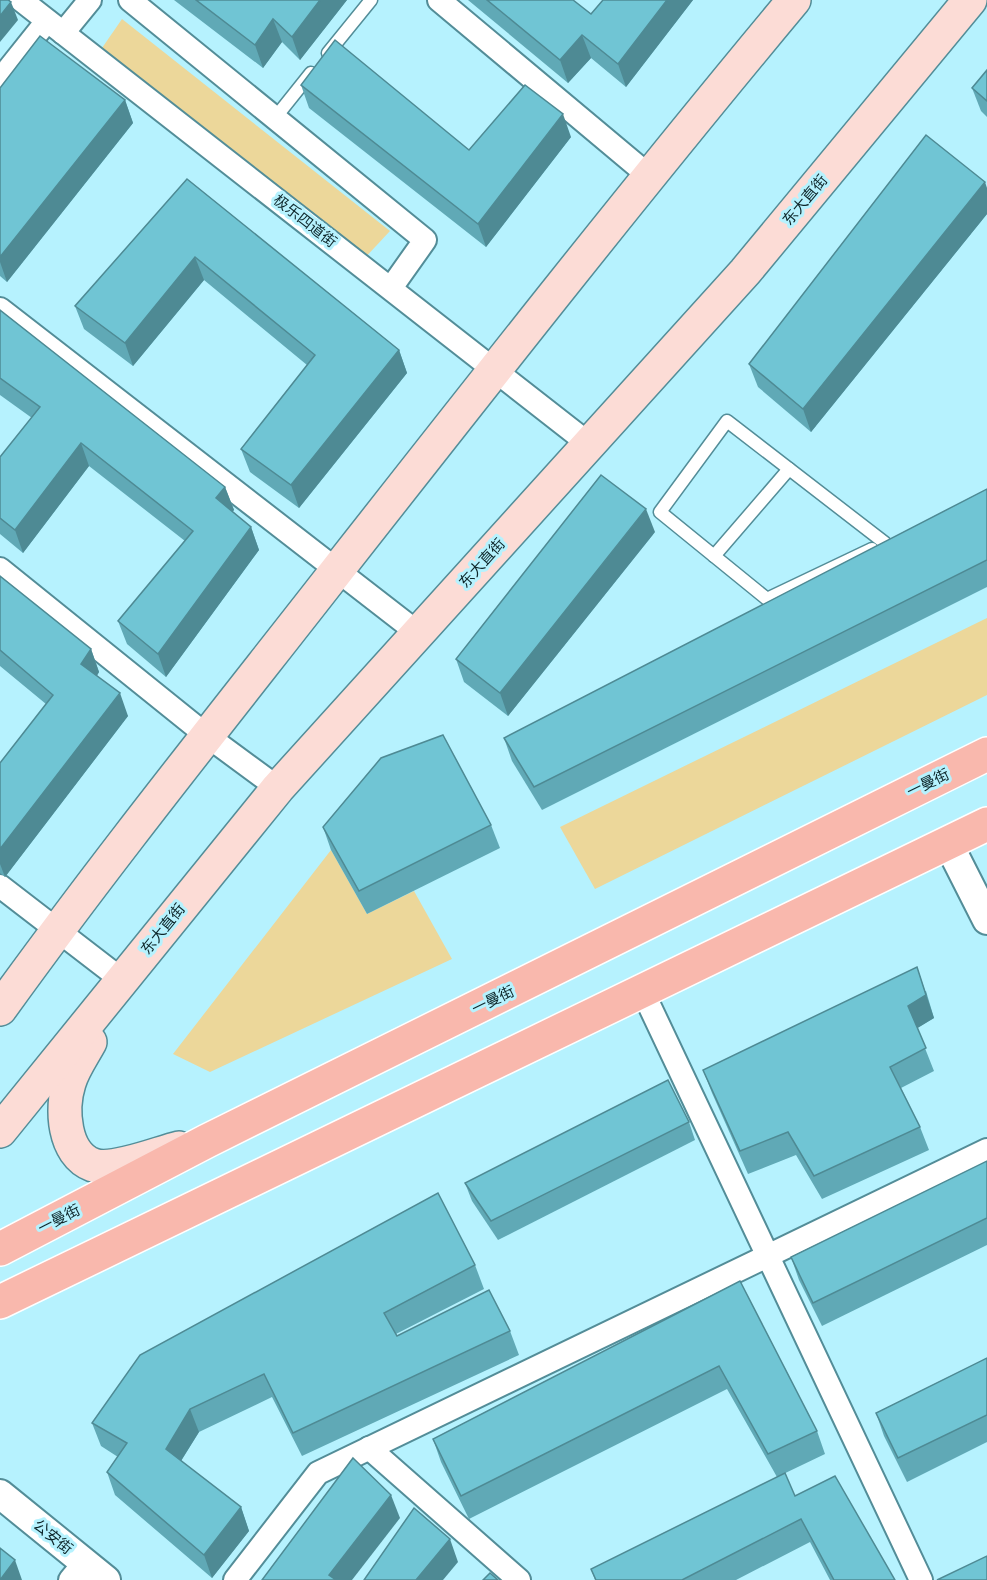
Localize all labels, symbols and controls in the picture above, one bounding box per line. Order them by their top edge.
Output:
street label: 东大直街 [779,171,831,229]
street label: 极乐四道街 [270,191,340,251]
street label: 东大直街 [455,535,509,591]
street label: 一曼街 [904,765,952,801]
street label: 东大直街 [137,900,189,958]
street label: 一曼街 [469,982,517,1018]
street label: 一曼街 [35,1201,83,1237]
street label: 公安街 [30,1516,76,1558]

